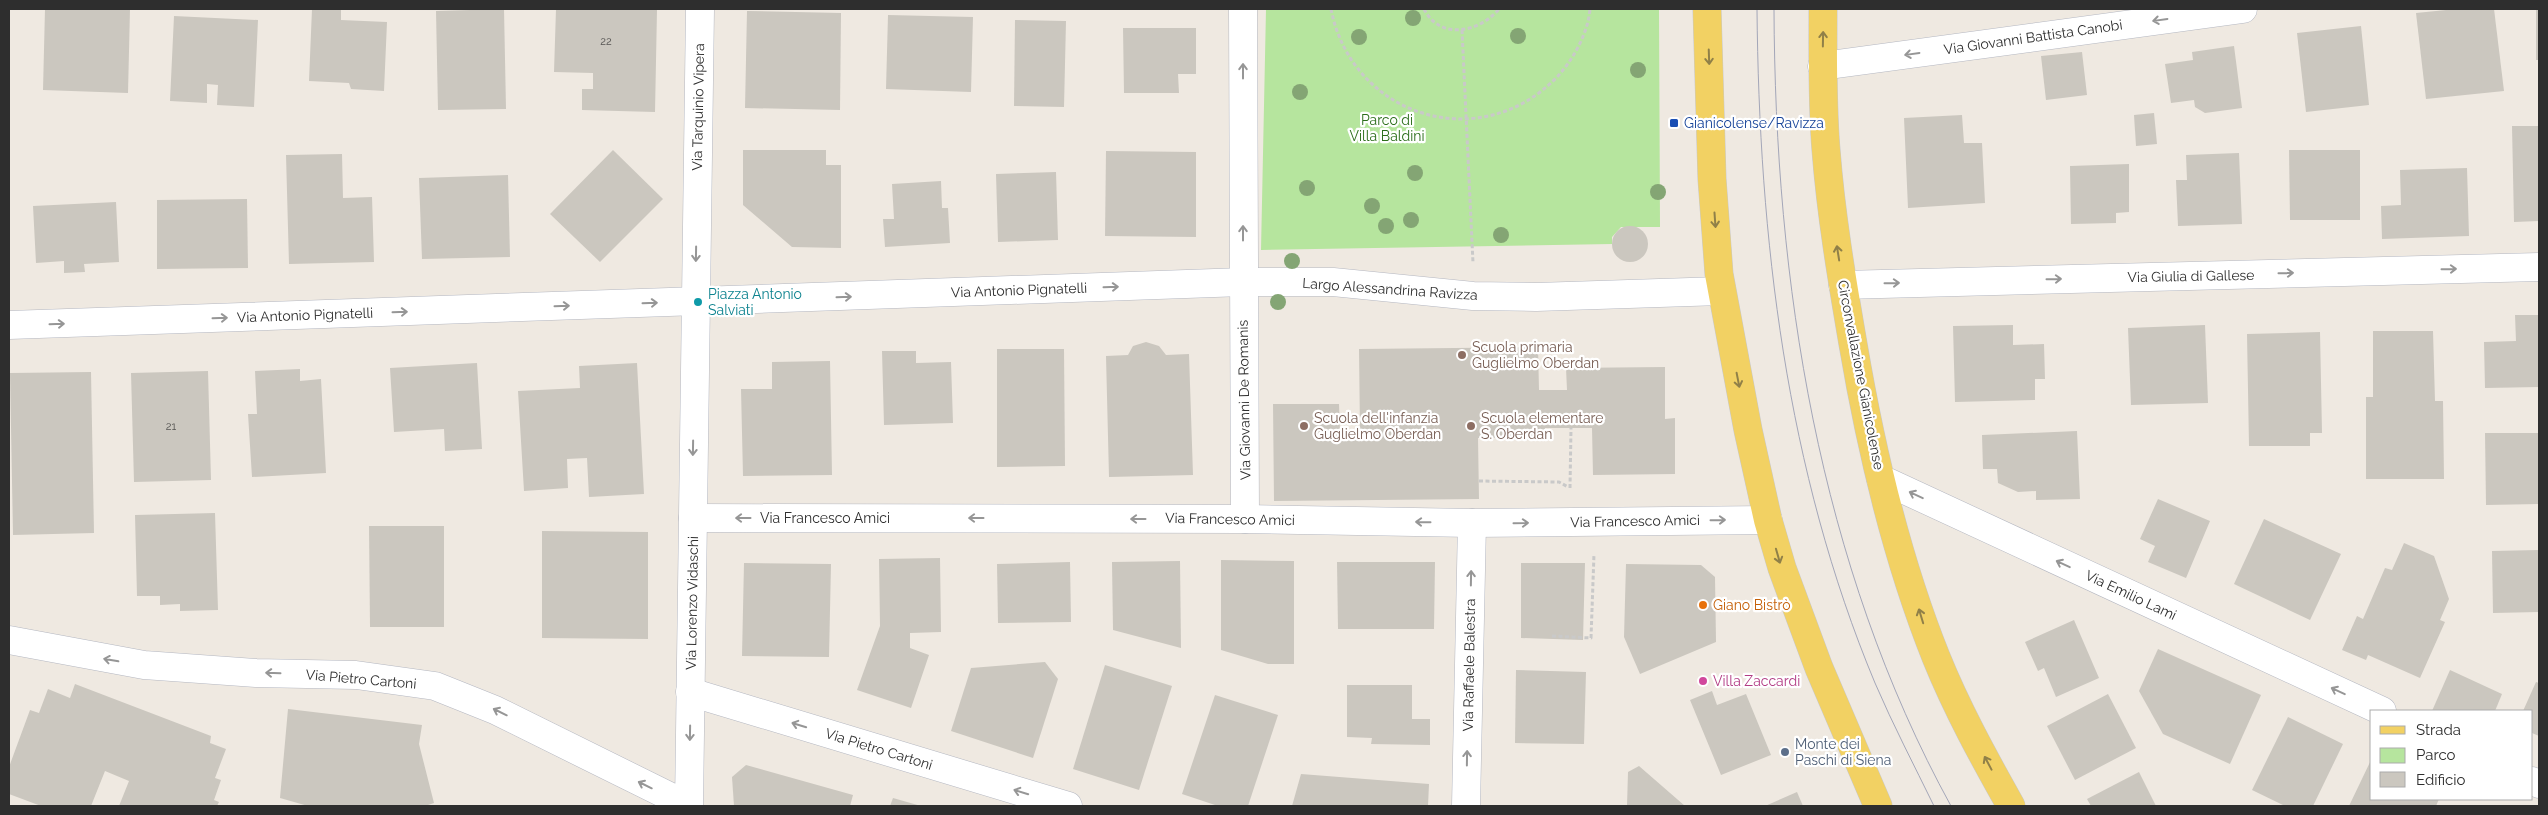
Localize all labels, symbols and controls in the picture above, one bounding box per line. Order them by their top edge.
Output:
one-way arrow [2152,15,2168,25]
street label: Via Giovanni Battista Canobi [1943,17,2123,57]
one-way arrow [1818,31,1828,47]
house number: 22 [600,35,612,48]
street label: Via Tarquinio Vipera [689,43,707,171]
one-way arrow [1704,49,1713,65]
one-way arrow [1905,49,1921,59]
one-way arrow [1238,63,1248,80]
park label: Parco di Villa Baldini [1349,112,1425,144]
place label: Gianicolense/Ravizza [1684,115,1824,131]
marker: Gianicolense/Ravizza [1668,117,1680,129]
one-way arrow [1710,212,1720,228]
one-way arrow [1238,226,1248,242]
one-way arrow [1833,245,1843,261]
one-way arrow [691,246,701,262]
one-way arrow [2441,265,2457,274]
street label: Via Giulia di Gallese [2127,267,2255,285]
one-way arrow [2278,269,2294,278]
one-way arrow [2046,274,2062,284]
street label: Largo Alessandrina Ravizza [1302,275,1478,303]
one-way arrow [1883,278,1899,288]
street label: Circonvallazione Gianicolense [1835,279,1887,471]
street label: Via Antonio Pignatelli [951,280,1087,300]
one-way arrow [1102,282,1119,292]
place label: Piazza Antonio Salviati [708,286,802,318]
one-way arrow [836,292,852,302]
marker: Piazza Antonio Salviati [692,296,704,308]
one-way arrow [642,298,658,308]
one-way arrow [554,301,570,311]
street label: Via Antonio Pignatelli [237,305,373,325]
one-way arrow [392,307,408,316]
one-way arrow [212,313,228,323]
one-way arrow [49,319,65,328]
street label: Via Giovanni De Romanis [1235,319,1253,480]
place label: Scuola primaria Guglielmo Oberdan [1472,339,1599,371]
marker: Scuola primaria Guglielmo Oberdan [1456,349,1468,361]
one-way arrow [1734,372,1743,388]
place label: Scuola dell'infanzia Guglielmo Oberdan [1314,410,1441,442]
place label: Scuola elementare S. Oberdan [1481,410,1603,442]
house number: 21 [166,420,177,433]
marker: Scuola dell'infanzia Guglielmo Oberdan [1298,420,1310,432]
marker: Scuola elementare S. Oberdan [1465,420,1477,432]
one-way arrow [689,439,698,455]
one-way arrow [1909,490,1924,499]
street label: Via Francesco Amici [760,510,890,526]
street label: Via Francesco Amici [1165,510,1295,528]
street label: Via Francesco Amici [1570,512,1700,530]
one-way arrow [735,513,752,523]
one-way arrow [968,513,984,523]
one-way arrow [1130,514,1146,524]
one-way arrow [1710,516,1726,525]
one-way arrow [1415,517,1432,527]
one-way arrow [1512,518,1528,527]
street label: Via Lorenzo Vidaschi [683,536,701,670]
one-way arrow [1774,547,1784,563]
one-way arrow [2056,558,2071,568]
street label: Via Emilio Lami [2083,567,2179,623]
one-way arrow [1466,570,1476,586]
place label: Giano Bistrò [1713,597,1791,613]
street label: Via Raffaele Balestra [1460,598,1478,732]
marker: Giano Bistrò [1697,599,1709,611]
one-way arrow [1915,608,1925,624]
one-way arrow [104,654,120,664]
street label: Via Pietro Cartoni [305,666,417,692]
one-way arrow [265,668,282,678]
place label: Villa Zaccardi [1713,673,1800,689]
marker: Villa Zaccardi [1697,675,1709,687]
one-way arrow [2331,685,2346,695]
one-way arrow [492,707,507,717]
legend [2370,710,2533,800]
one-way arrow [791,719,807,729]
text: Strada [2416,721,2461,739]
one-way arrow [685,724,695,740]
street label: Via Pietro Cartoni [823,725,935,773]
place label: Monte dei Paschi di Siena [1795,736,1891,768]
marker: Monte dei Paschi di Siena [1779,746,1791,758]
text: Parco [2416,746,2456,764]
one-way arrow [1462,750,1472,766]
one-way arrow [1982,757,1992,771]
text: Edificio [2416,771,2466,789]
one-way arrow [638,779,653,789]
one-way arrow [1014,787,1030,797]

